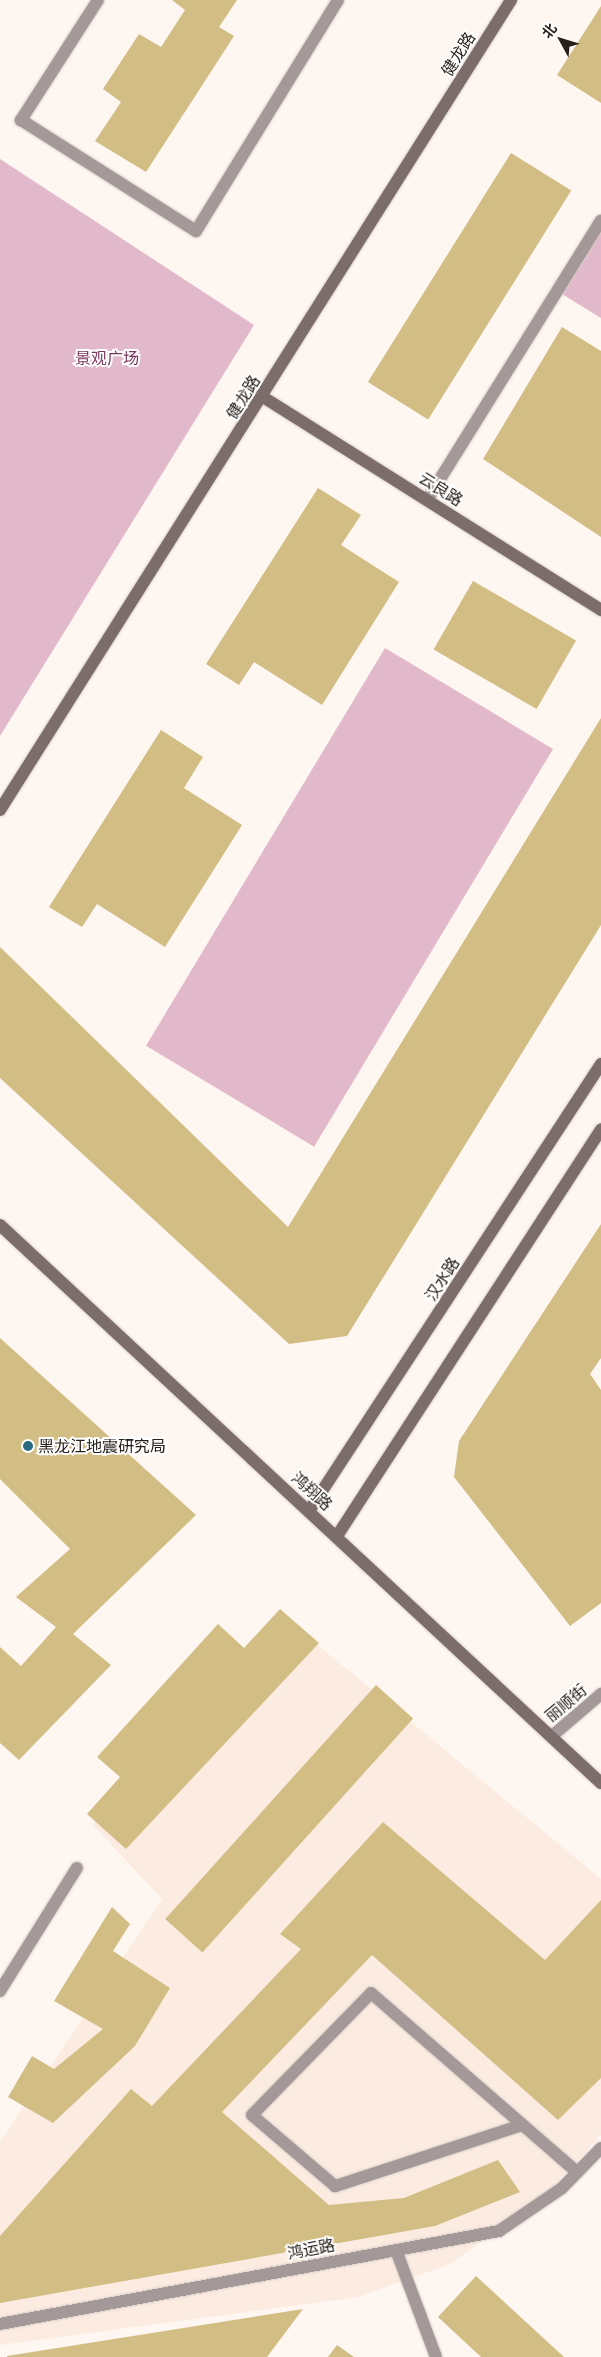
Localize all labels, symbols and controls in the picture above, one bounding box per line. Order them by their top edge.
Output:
north arrow [536,15,586,65]
text: 北 [538,19,561,42]
street label: 健龙路 [437,29,479,79]
park label: 景观广场 [75,348,139,368]
street label: 健龙路 [222,372,264,422]
street label: 云良路 [416,468,466,510]
street label: 汉水路 [421,1254,463,1304]
place label: 黑龙江地震研究局 [38,1436,166,1456]
marker: 黑龙江地震研究局 [22,1440,34,1452]
street label: 鸿翔路 [288,1468,336,1514]
street label: 丽顺街 [541,1680,591,1726]
street label: 鸿运路 [286,2235,336,2263]

